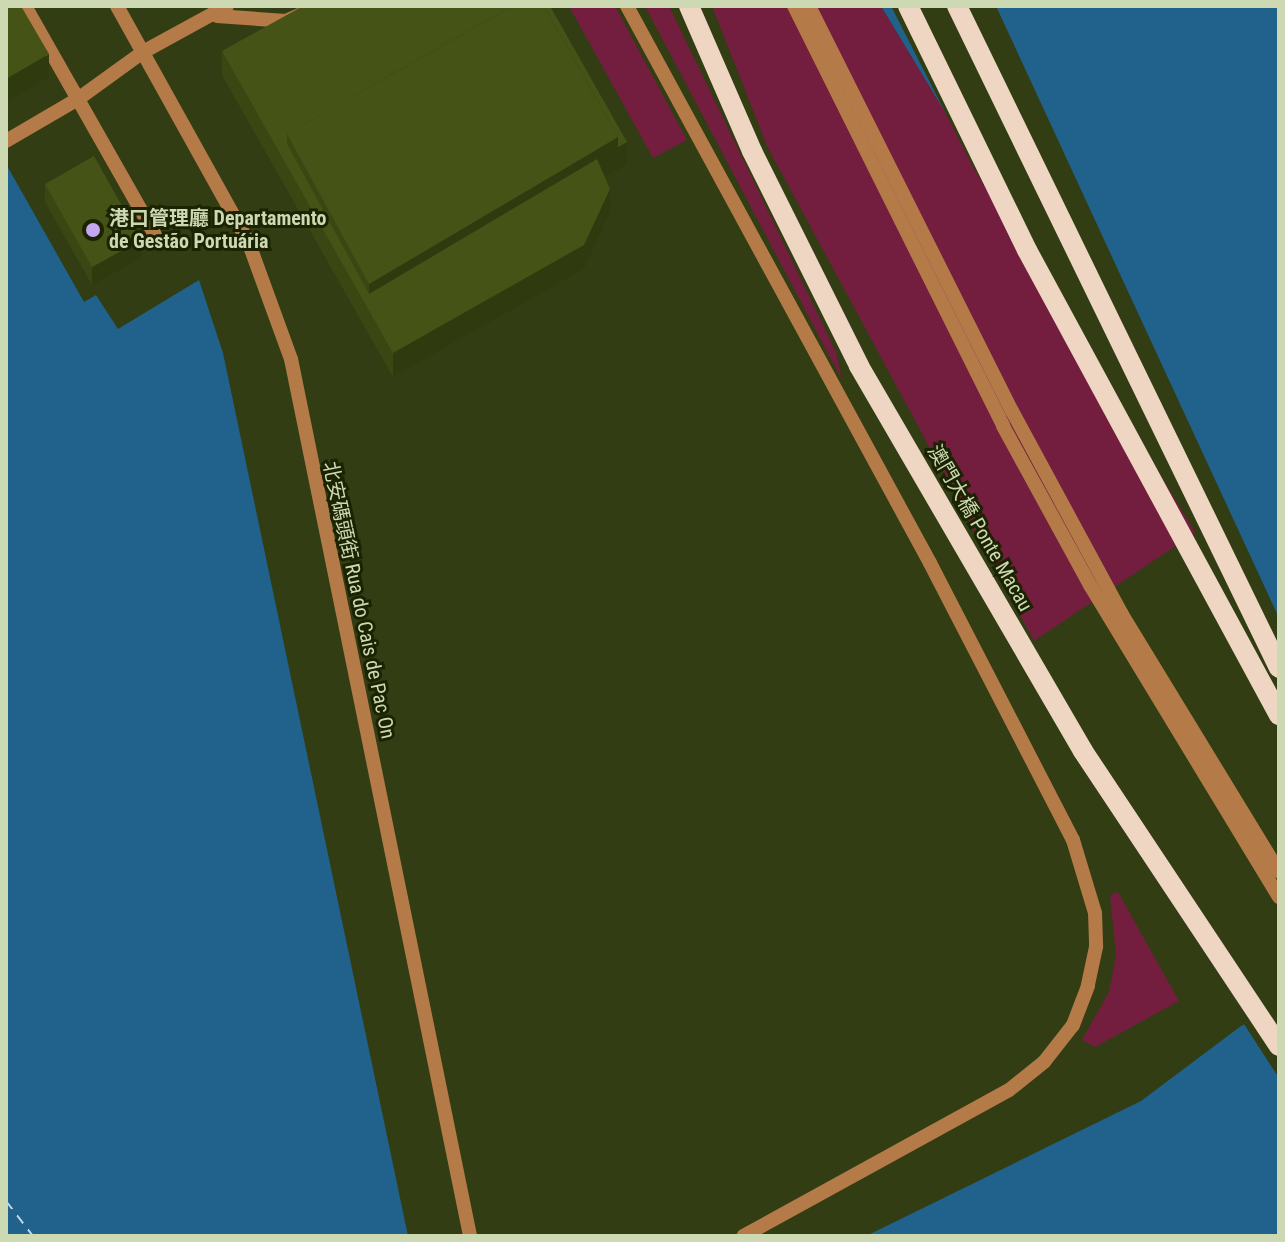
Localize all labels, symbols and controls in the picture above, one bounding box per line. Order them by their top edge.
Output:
place label: 港口管理廳 Departamento de Gestão Portuária [109,206,327,253]
marker: 港口管理廳 Departamento de Gestão Portuária [84,221,102,239]
street label: 澳門大橋 Ponte Macau [923,440,1037,616]
street label: 北安碼頭街 Rua do Cais de Pac On [318,459,400,741]

